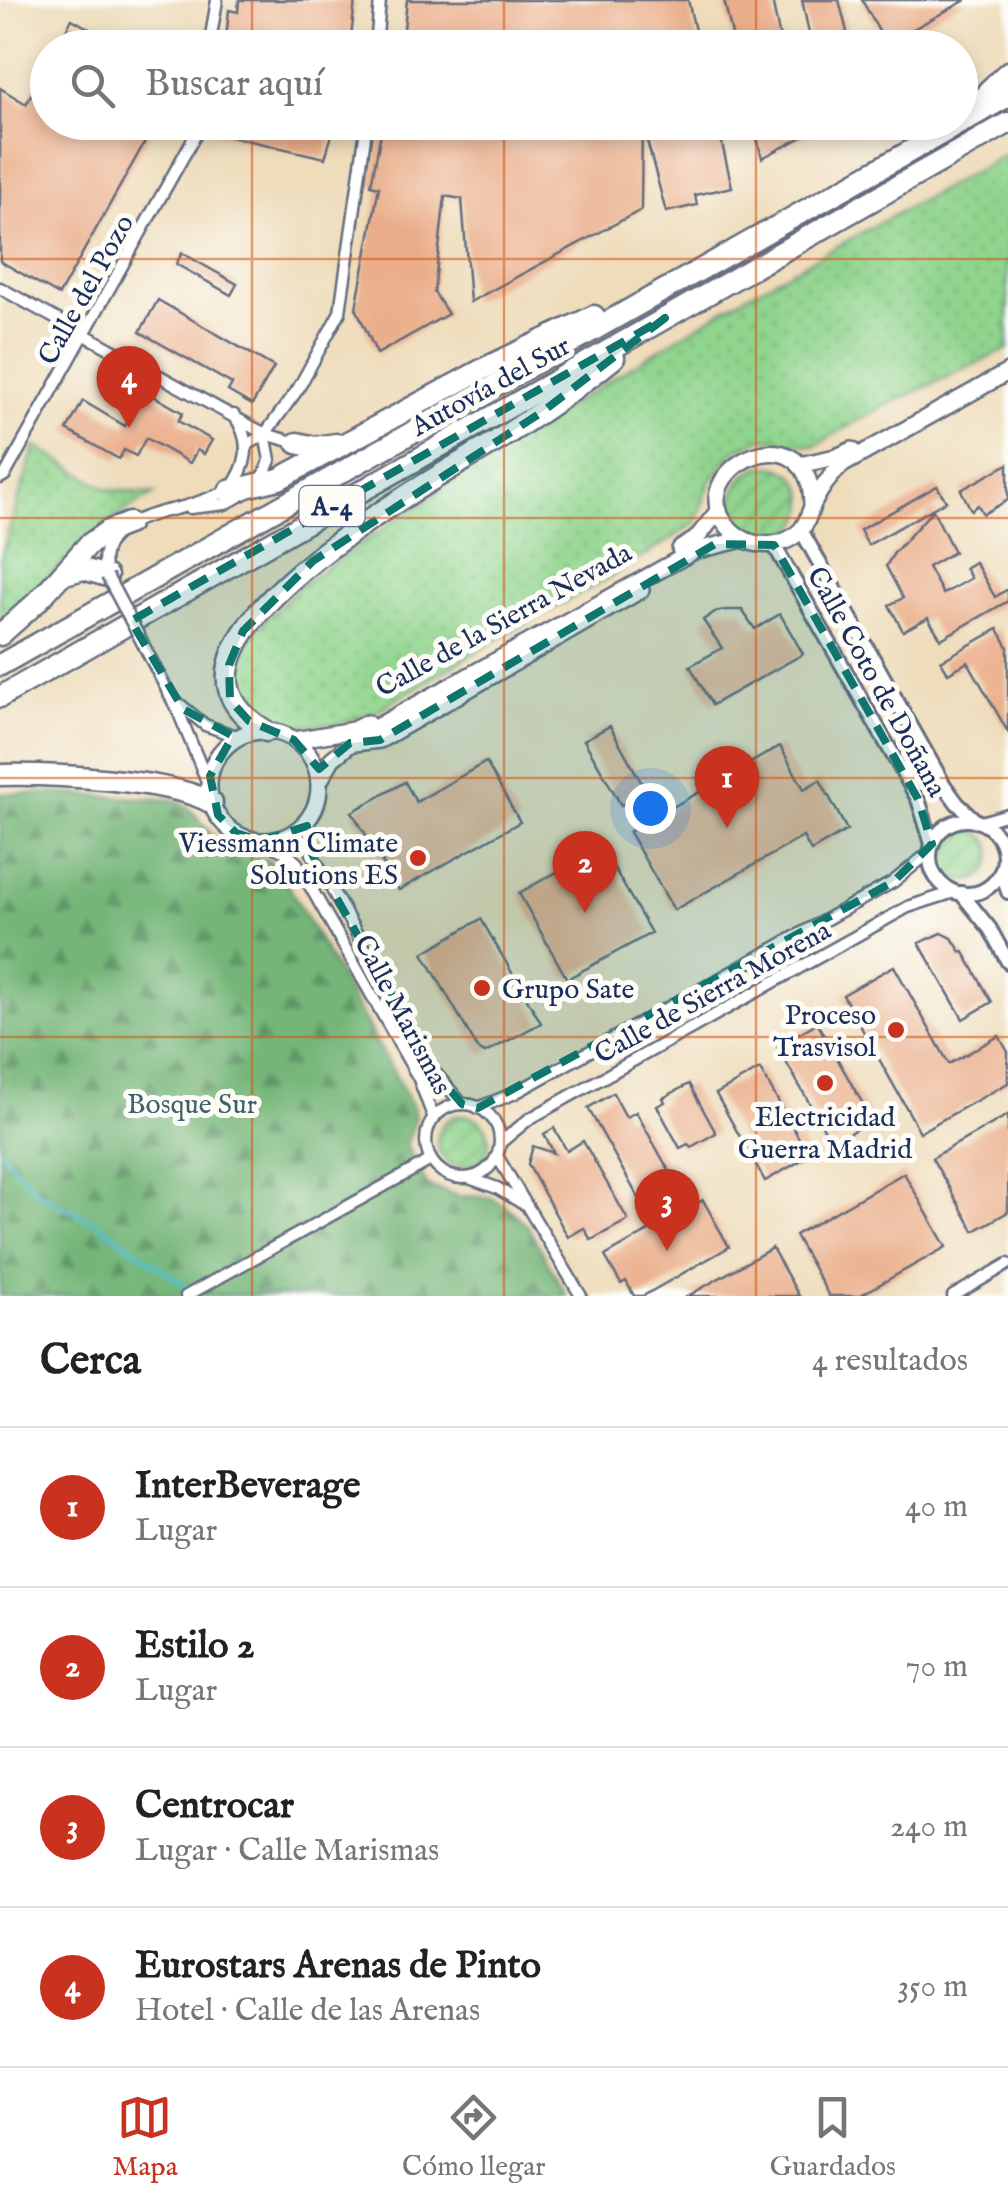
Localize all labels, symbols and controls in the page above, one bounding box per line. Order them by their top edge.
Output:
search box [30,30,978,140]
icon: search [65,58,120,113]
text: Buscar aquí [145,61,323,109]
street label: Calle del Pozo [31,209,143,372]
street label: Autovía del Sur [405,329,577,446]
pin: 4 [96,346,162,428]
road number: A-4 [300,486,364,526]
street label: Calle de la Sierra Nevada [370,536,639,706]
street label: Calle Coto de Doñana [798,561,954,804]
pin: 1 [694,746,760,828]
your location [625,783,676,834]
place label: Viessmann Climate Solutions ES [178,827,398,894]
pin: 2 [552,830,618,913]
marker: Viessmann Climate Solutions ES [407,847,429,869]
street label: Calle de Sierra Morena [589,913,838,1073]
street label: Calle Marismas [345,929,459,1101]
place label: Grupo Sate [502,973,635,1008]
marker: Grupo Sate [471,977,493,999]
place label: Proceso Trasvisol [773,999,876,1066]
marker: Proceso Trasvisol [885,1019,907,1041]
marker: Electricidad Guerra Madrid [814,1072,836,1094]
park label: Bosque Sur [127,1088,257,1123]
place label: Electricidad Guerra Madrid [738,1101,912,1168]
pin: 3 [634,1168,700,1251]
text: Cerca [40,1335,141,1388]
text: 4 resultados [812,1341,968,1382]
text: InterBeverage [135,1463,360,1511]
text: 1 [67,1487,78,1528]
text: 40 m [905,1487,968,1528]
text: Lugar [135,1511,217,1552]
text: Estilo 2 [135,1623,255,1671]
text: 2 [65,1647,80,1688]
text: 70 m [906,1647,968,1688]
text: Lugar [135,1671,217,1712]
text: Centrocar [135,1783,294,1831]
text: 3 [67,1807,78,1848]
text: 240 m [890,1807,968,1848]
text: Lugar · Calle Marismas [135,1831,439,1872]
text: Eurostars Arenas de Pinto [135,1943,541,1991]
text: 4 [65,1967,80,2008]
text: 350 m [897,1967,968,2008]
text: Hotel · Calle de las Arenas [135,1991,480,2032]
tab: Mapa [112,2090,178,2185]
tab: Cómo llegar [402,2090,546,2185]
tab: Guardados [770,2090,896,2185]

